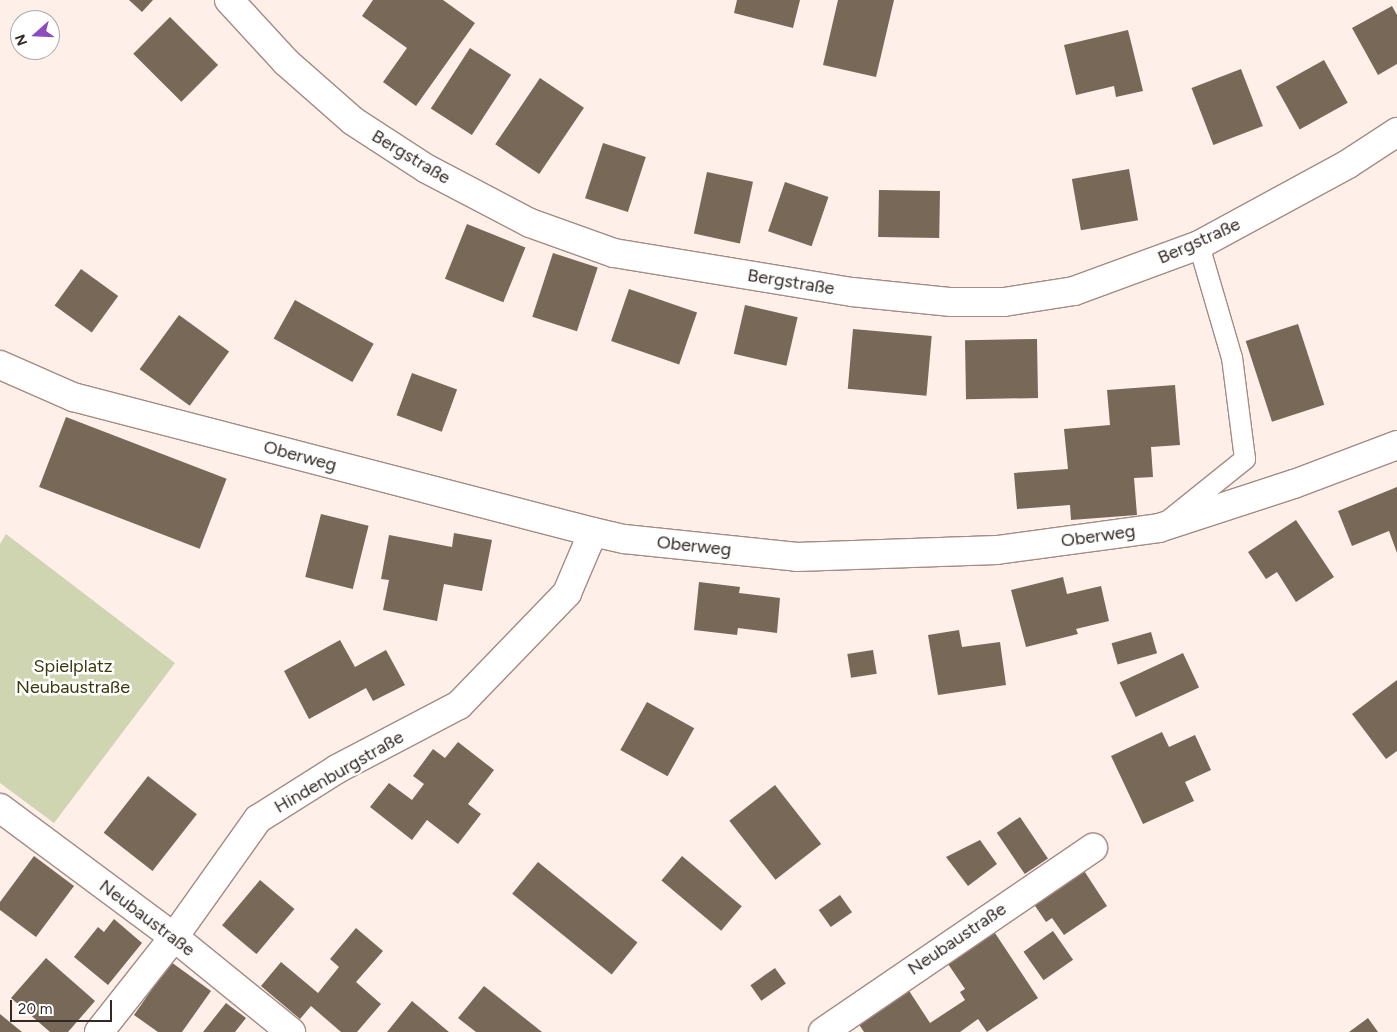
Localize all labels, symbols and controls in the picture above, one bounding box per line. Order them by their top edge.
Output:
north arrow [10,10,60,60]
text: N [12,32,31,48]
street label: Bergstraße [368,125,454,189]
street label: Bergstraße [1154,213,1244,269]
street label: Bergstraße [746,264,836,300]
street label: Oberweg [261,436,339,476]
street label: Oberweg [1059,520,1137,552]
street label: Oberweg [656,531,732,561]
park label: Spielplatz Neubaustraße [16,656,130,699]
street label: Hindenburgstraße [270,726,408,818]
street label: Neubaustraße [95,875,199,961]
street label: Neubaustraße [904,898,1010,980]
scale bar [12,990,115,1022]
text: 20 m [18,1000,52,1018]

